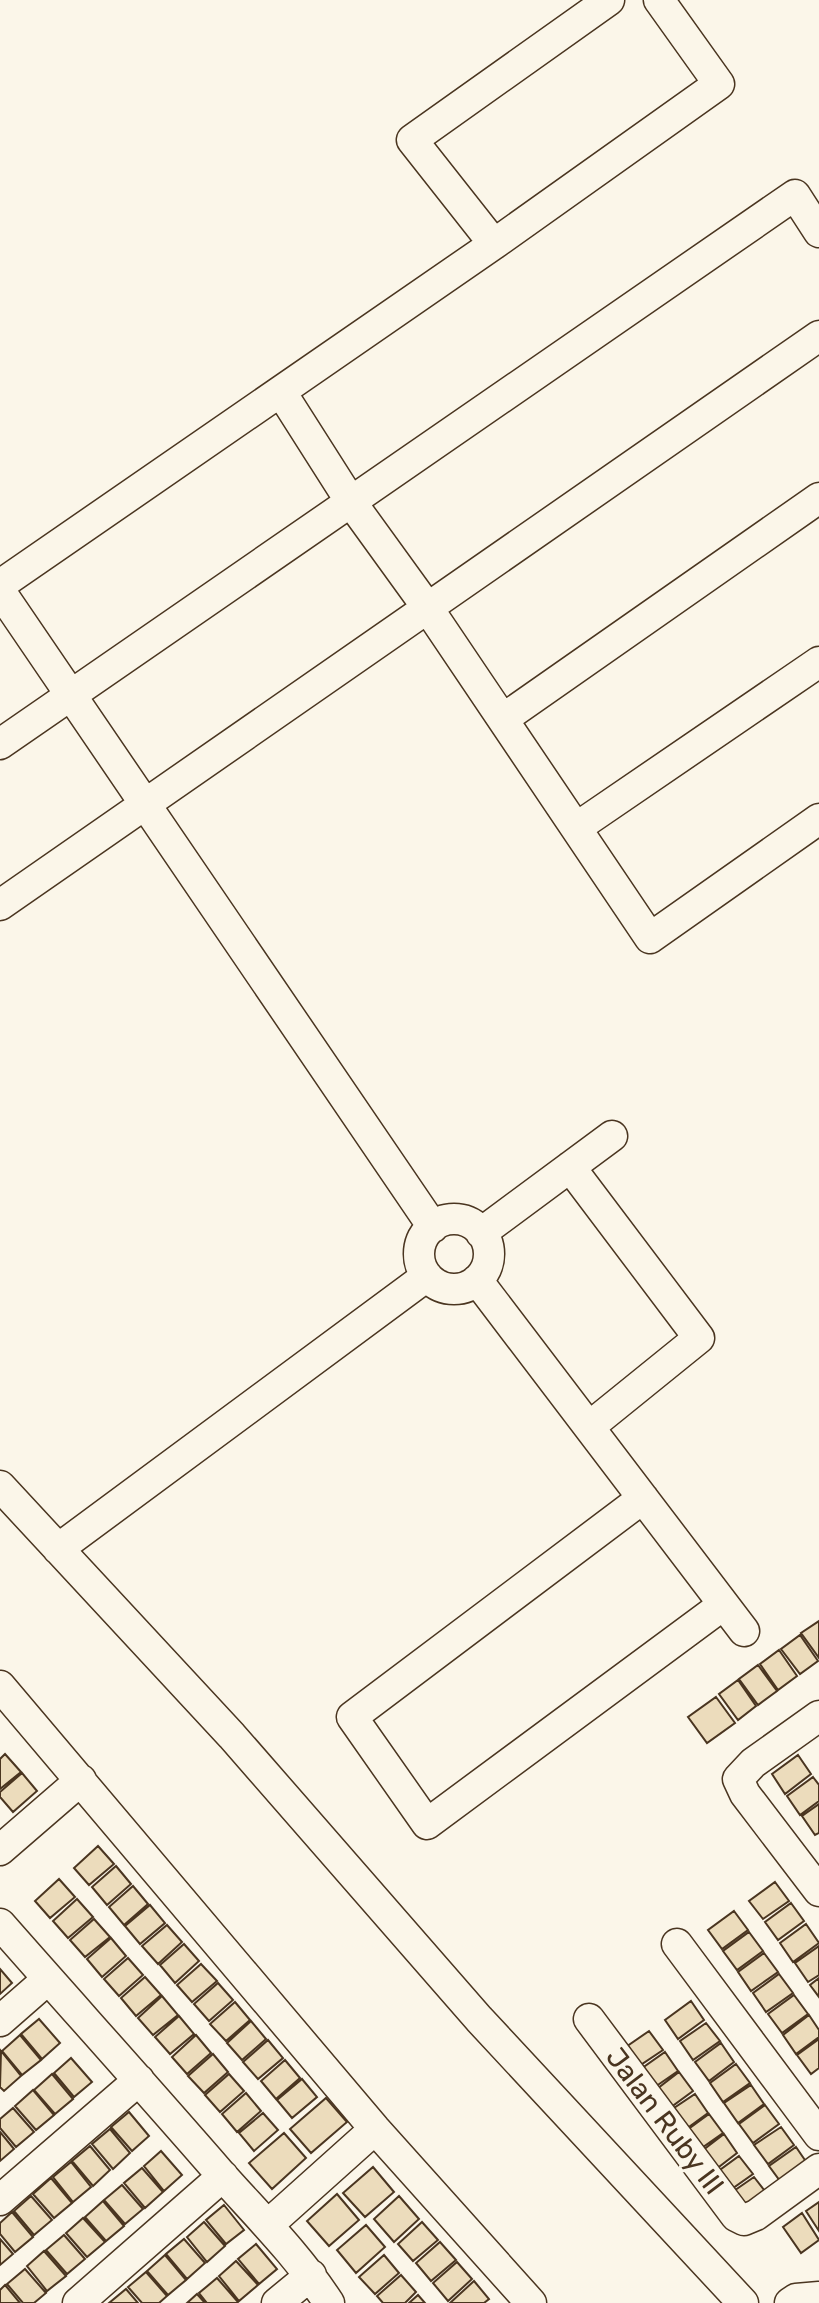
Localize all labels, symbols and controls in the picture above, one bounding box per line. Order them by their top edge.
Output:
street label: Jalan Ruby III [599,2041,731,2201]

